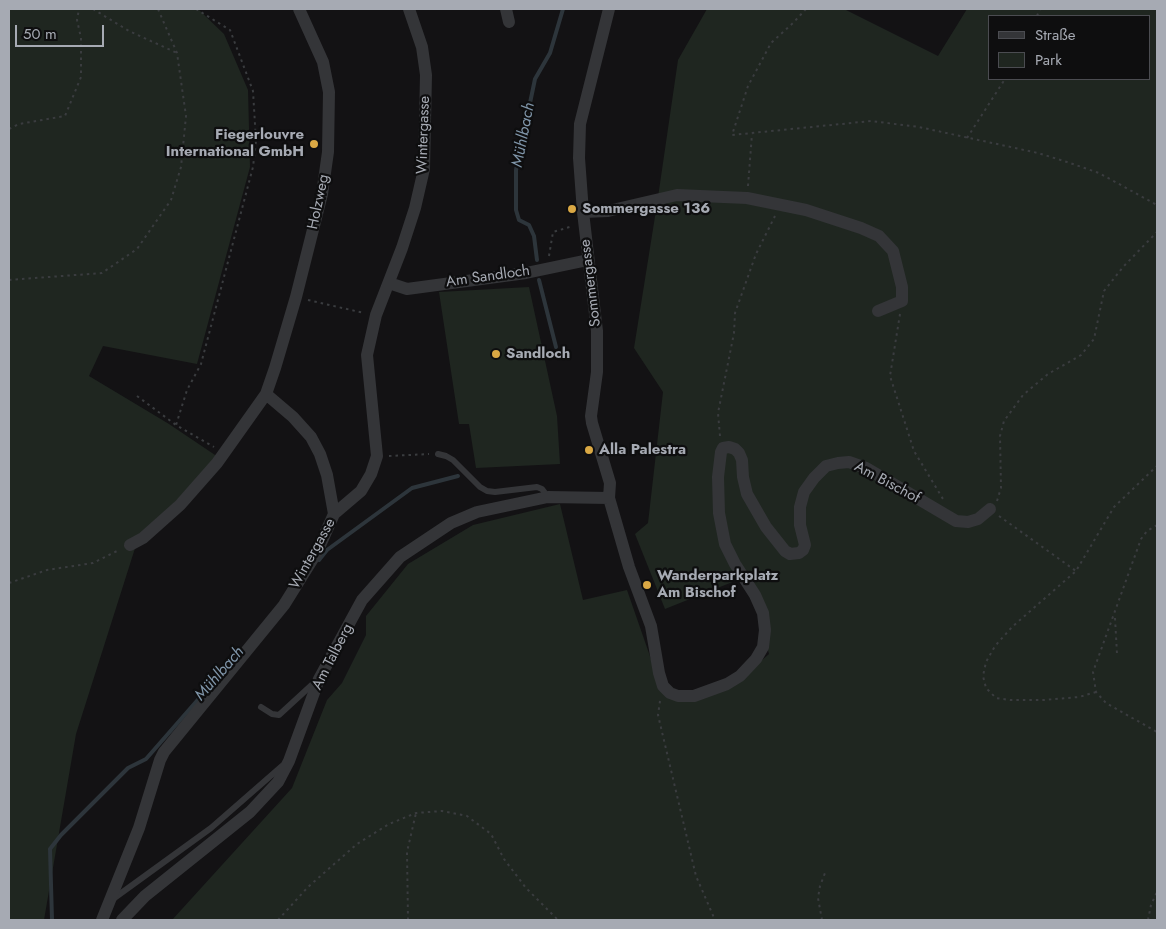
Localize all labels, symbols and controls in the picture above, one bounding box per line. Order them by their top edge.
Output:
scale bar [18,15,106,47]
legend [988,15,1151,80]
text: 50 m [23,23,57,45]
text: Straße [1035,24,1075,46]
text: Park [1035,49,1062,71]
street label: Wintergasse [414,95,434,175]
water label: Mühlbach [508,101,540,169]
place label: Fiegerlouvre International GmbH [166,126,304,161]
marker: Fiegerlouvre International GmbH [308,138,320,150]
street label: Holzweg [304,173,334,231]
place label: Sommergasse 136 [582,200,710,218]
marker: Sommergasse 136 [566,203,578,215]
street label: Sommergasse [577,238,605,328]
street label: Am Sandloch [445,262,531,292]
place label: Sandloch [506,345,570,363]
marker: Sandloch [490,348,502,360]
place label: Alla Palestra [599,441,686,459]
marker: Alla Palestra [583,444,595,456]
street label: Am Bischof [851,458,923,508]
street label: Wintergasse [286,515,340,593]
place label: Wanderparkplatz Am Bischof [657,567,778,602]
marker: Wanderparkplatz Am Bischof [641,579,653,591]
street label: Am Talberg [309,621,357,693]
water label: Mühlbach [191,643,249,705]

